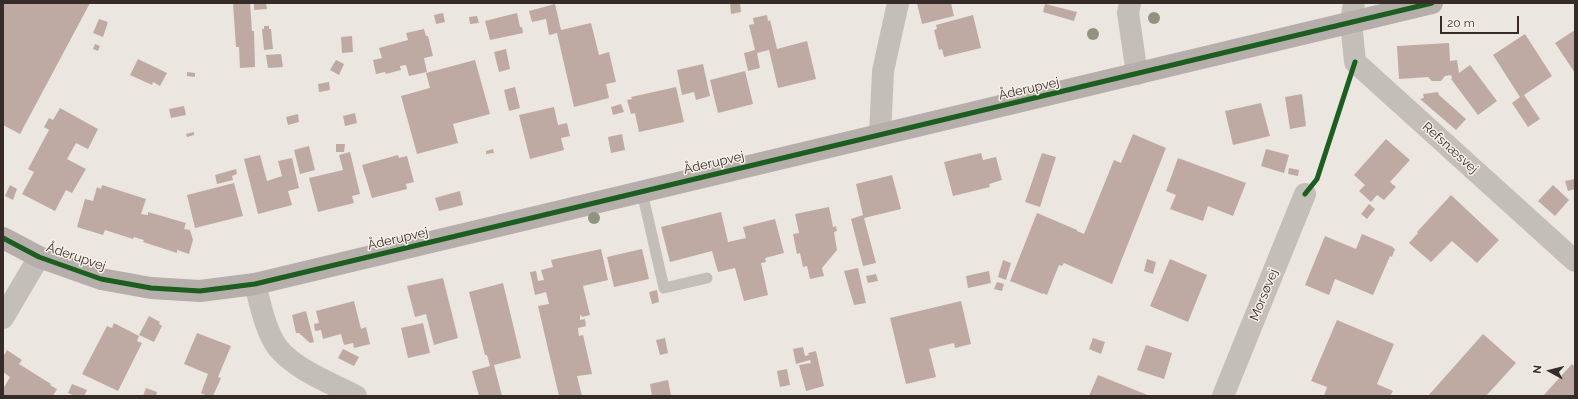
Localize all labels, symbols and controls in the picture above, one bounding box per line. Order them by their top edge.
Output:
scale bar [1442,8,1521,34]
text: 20 m [1447,16,1475,30]
street label: Åderupvej [997,74,1061,104]
street label: Refsnæsvej [1419,119,1481,177]
street label: Åderupvej [682,148,746,178]
street label: Åderupvej [366,224,430,254]
street label: Åderupvej [44,240,108,274]
street label: Morsøvej [1247,267,1281,323]
north arrow [1530,351,1570,391]
text: N [1531,365,1545,374]

